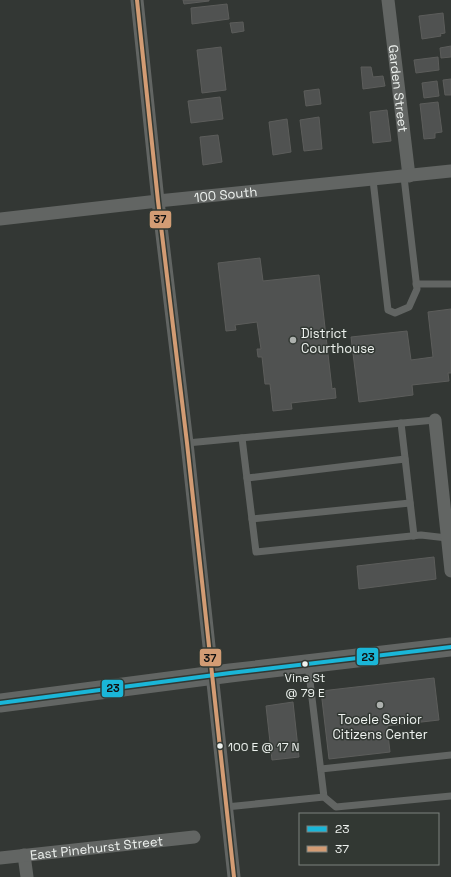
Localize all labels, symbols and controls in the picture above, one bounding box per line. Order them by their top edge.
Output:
street label: Garden Street [384,44,412,133]
street label: 100 South [193,183,258,206]
line badge: 37 [149,210,172,229]
text: 37 [154,212,166,226]
place label: District Courthouse [301,325,375,357]
marker: District Courthouse [288,335,298,345]
line badge: 23 [356,647,379,666]
line badge: 37 [199,648,222,667]
text: 23 [361,650,375,664]
text: 37 [204,651,216,665]
marker: Vine St @ 79 E [300,659,310,669]
place label: Vine St @ 79 E [285,670,325,701]
line badge: 23 [101,679,124,698]
text: 23 [106,681,120,695]
marker: Tooele Senior Citizens Center [375,700,385,710]
place label: Tooele Senior Citizens Center [332,711,428,743]
place label: 100 E @ 17 N [228,739,300,755]
marker: 100 E @ 17 N [215,741,225,751]
legend [299,813,439,865]
text: 23 [335,821,349,837]
street label: East Pinehurst Street [29,832,164,864]
text: 37 [335,841,349,857]

